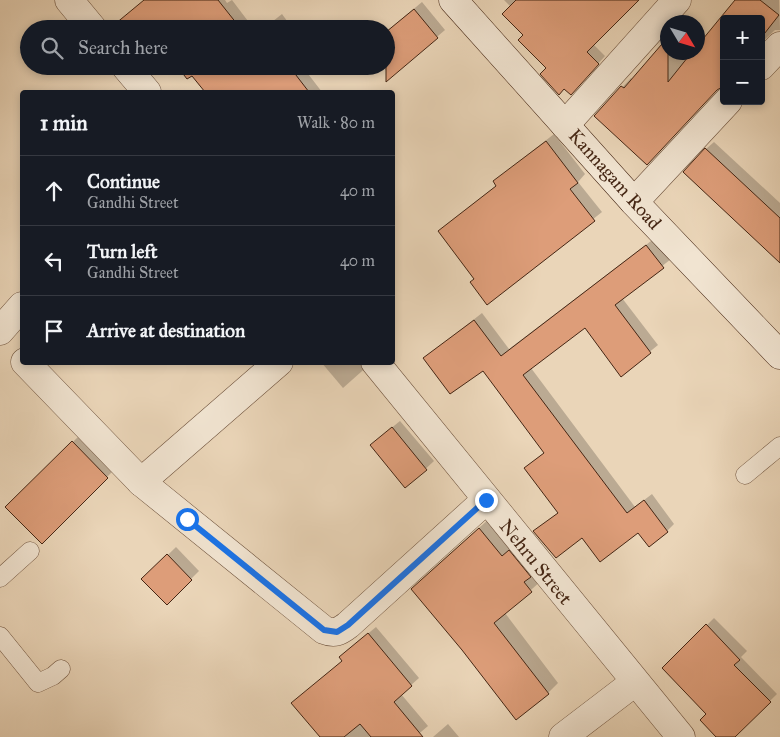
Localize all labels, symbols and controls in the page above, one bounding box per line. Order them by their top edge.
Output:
north arrow [660,15,705,60]
map controls [720,15,765,105]
button: + [720,15,765,60]
search box [20,20,395,75]
icon: search [38,34,66,62]
text: Search here [78,36,168,59]
button: − [720,60,765,105]
text: 1 min [40,110,88,136]
text: Walk · 80 m [297,113,375,132]
street label: Kannagam Road [563,124,667,235]
text: Continue [87,170,160,193]
icon: ahead [40,177,68,205]
text: 40 m [340,181,375,200]
text: Gandhi Street [87,193,179,212]
text: Turn left [87,240,157,263]
icon: left [40,247,68,275]
text: 40 m [340,251,375,270]
text: Gandhi Street [87,263,179,282]
icon: arrive [40,317,68,345]
text: Arrive at destination [87,319,245,342]
route end [475,489,498,512]
route start [176,508,199,531]
street label: Nehru Street [495,515,577,609]

